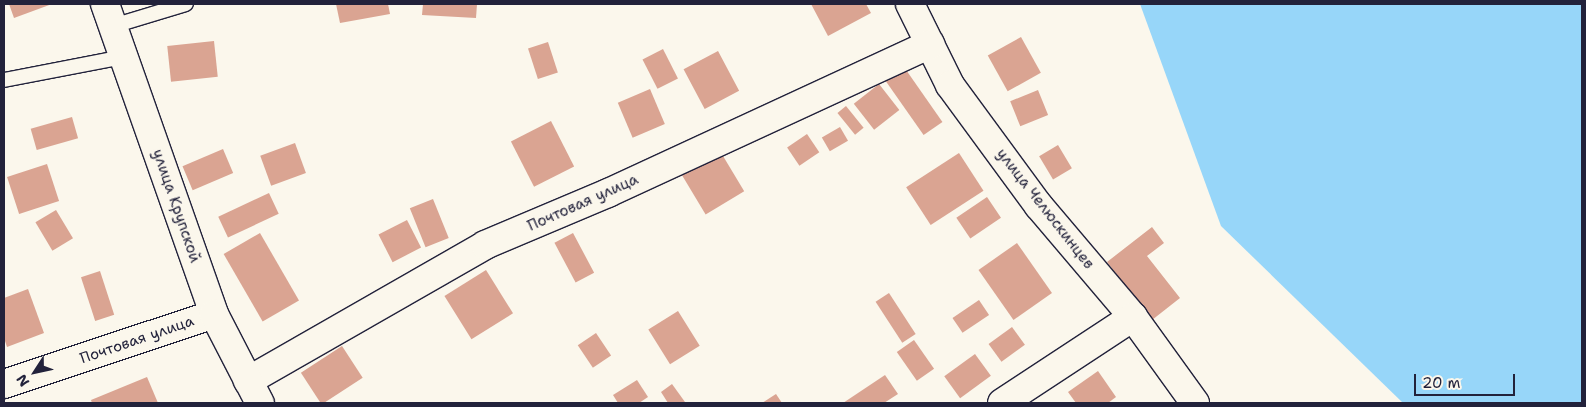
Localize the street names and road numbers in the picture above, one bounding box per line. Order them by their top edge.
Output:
street label: улица Челюскинцев [992,145,1098,273]
street label: улица Крупской [148,147,204,265]
street label: Почтовая улица [525,171,641,235]
street label: Почтовая улица [78,312,196,368]

